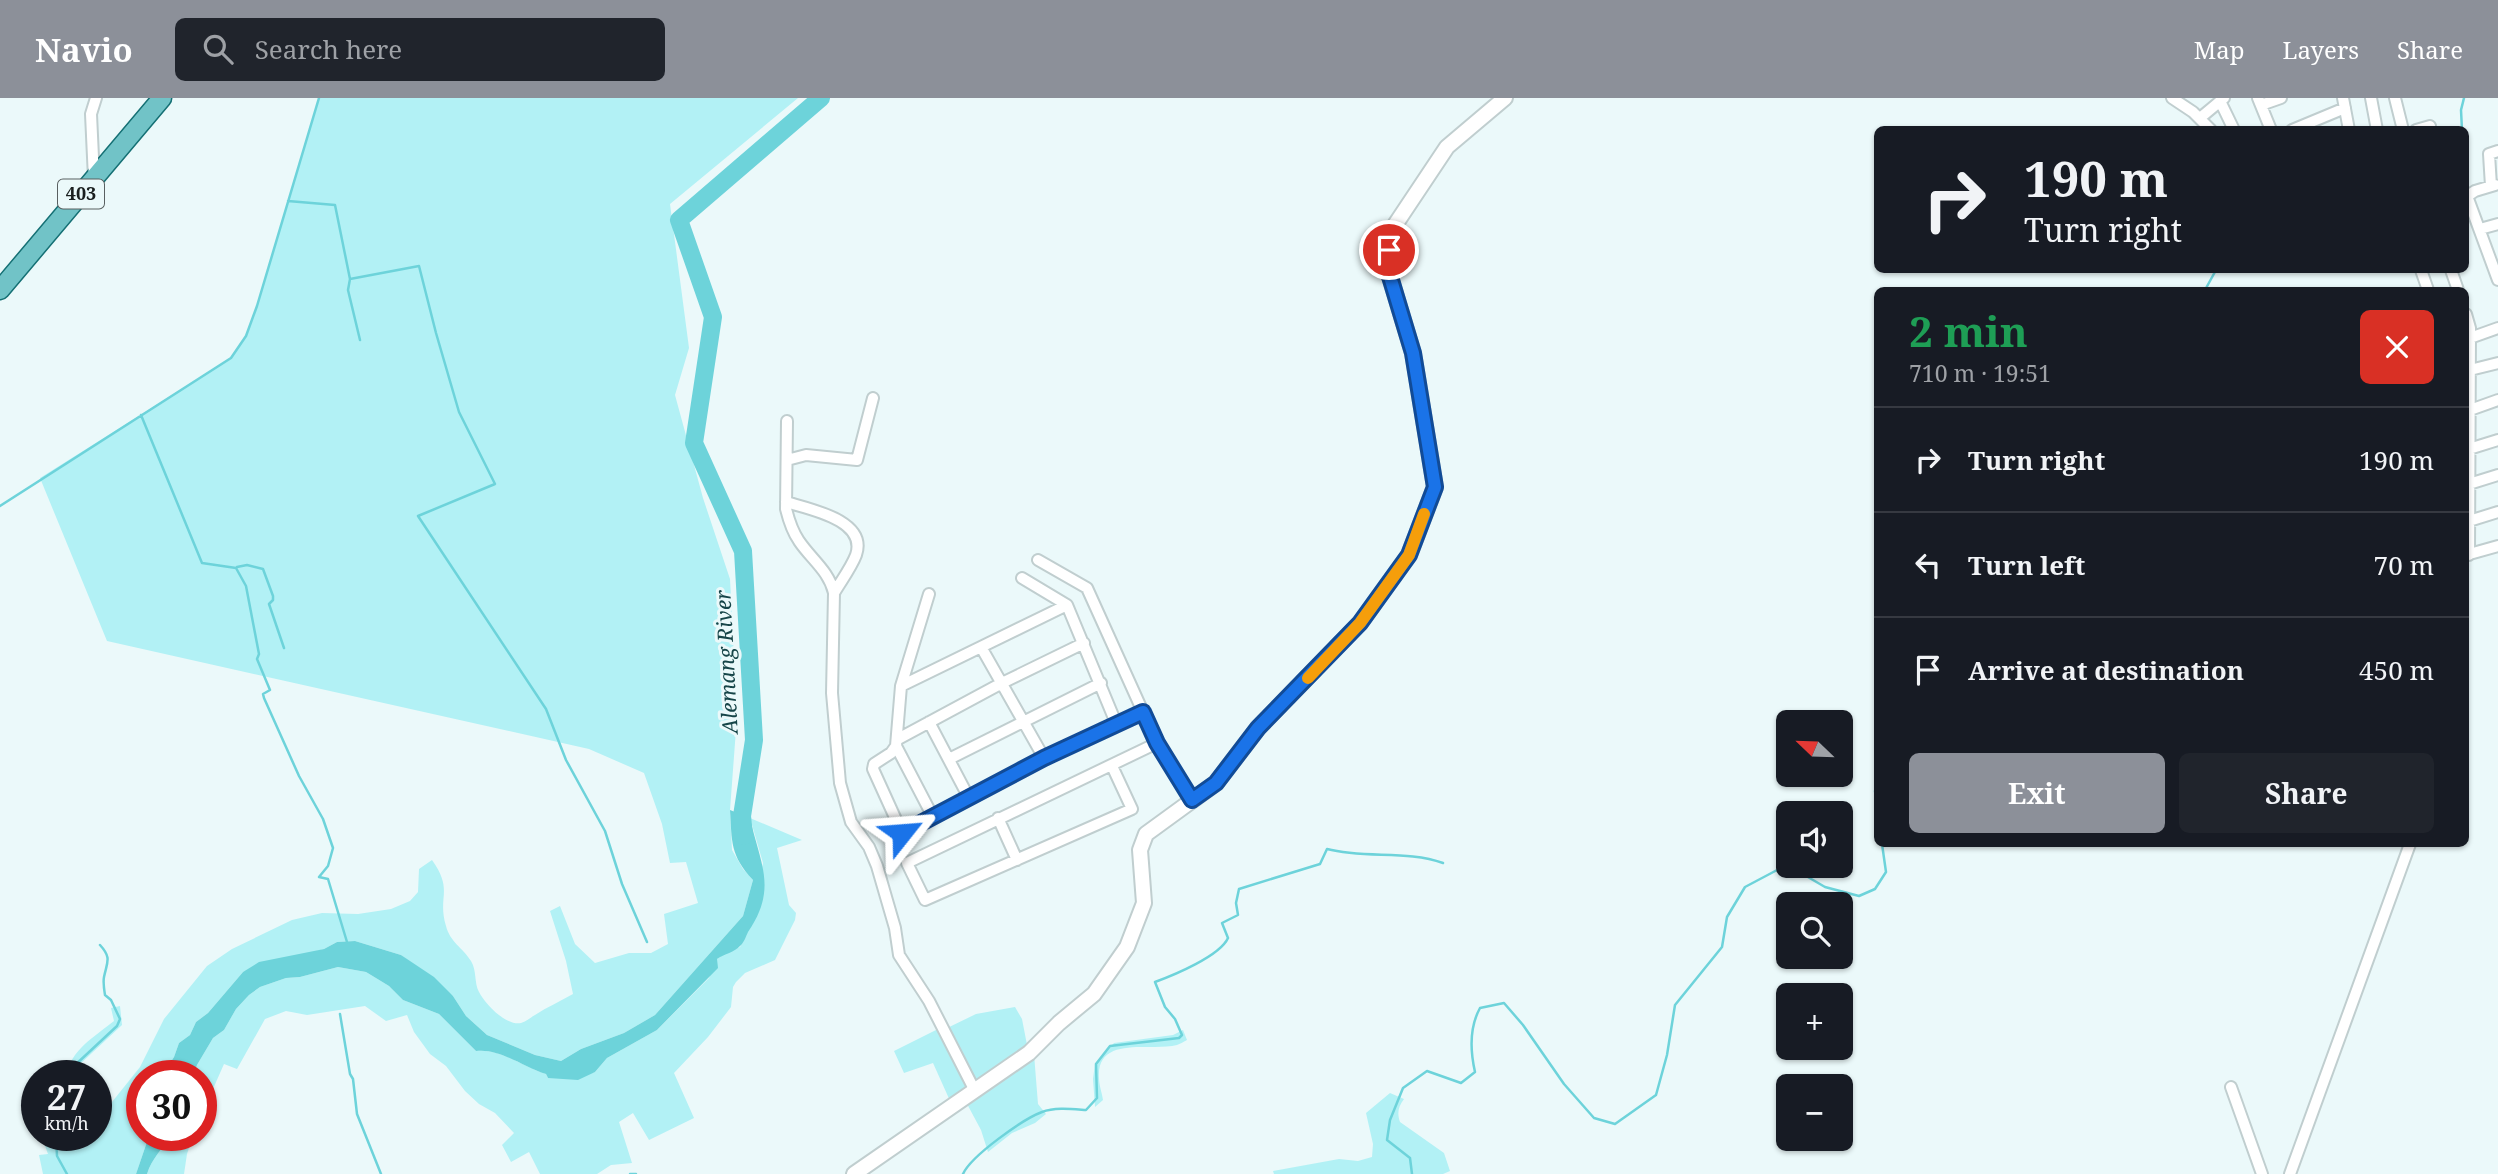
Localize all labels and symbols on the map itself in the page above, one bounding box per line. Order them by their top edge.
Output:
road number: 403 [58,180,104,208]
pin [1359,220,1419,280]
water label: Alemang River [708,589,744,737]
north arrow [1776,710,1853,788]
position arrow [865,796,939,870]
speed limit sign: 30 [126,1060,217,1151]

